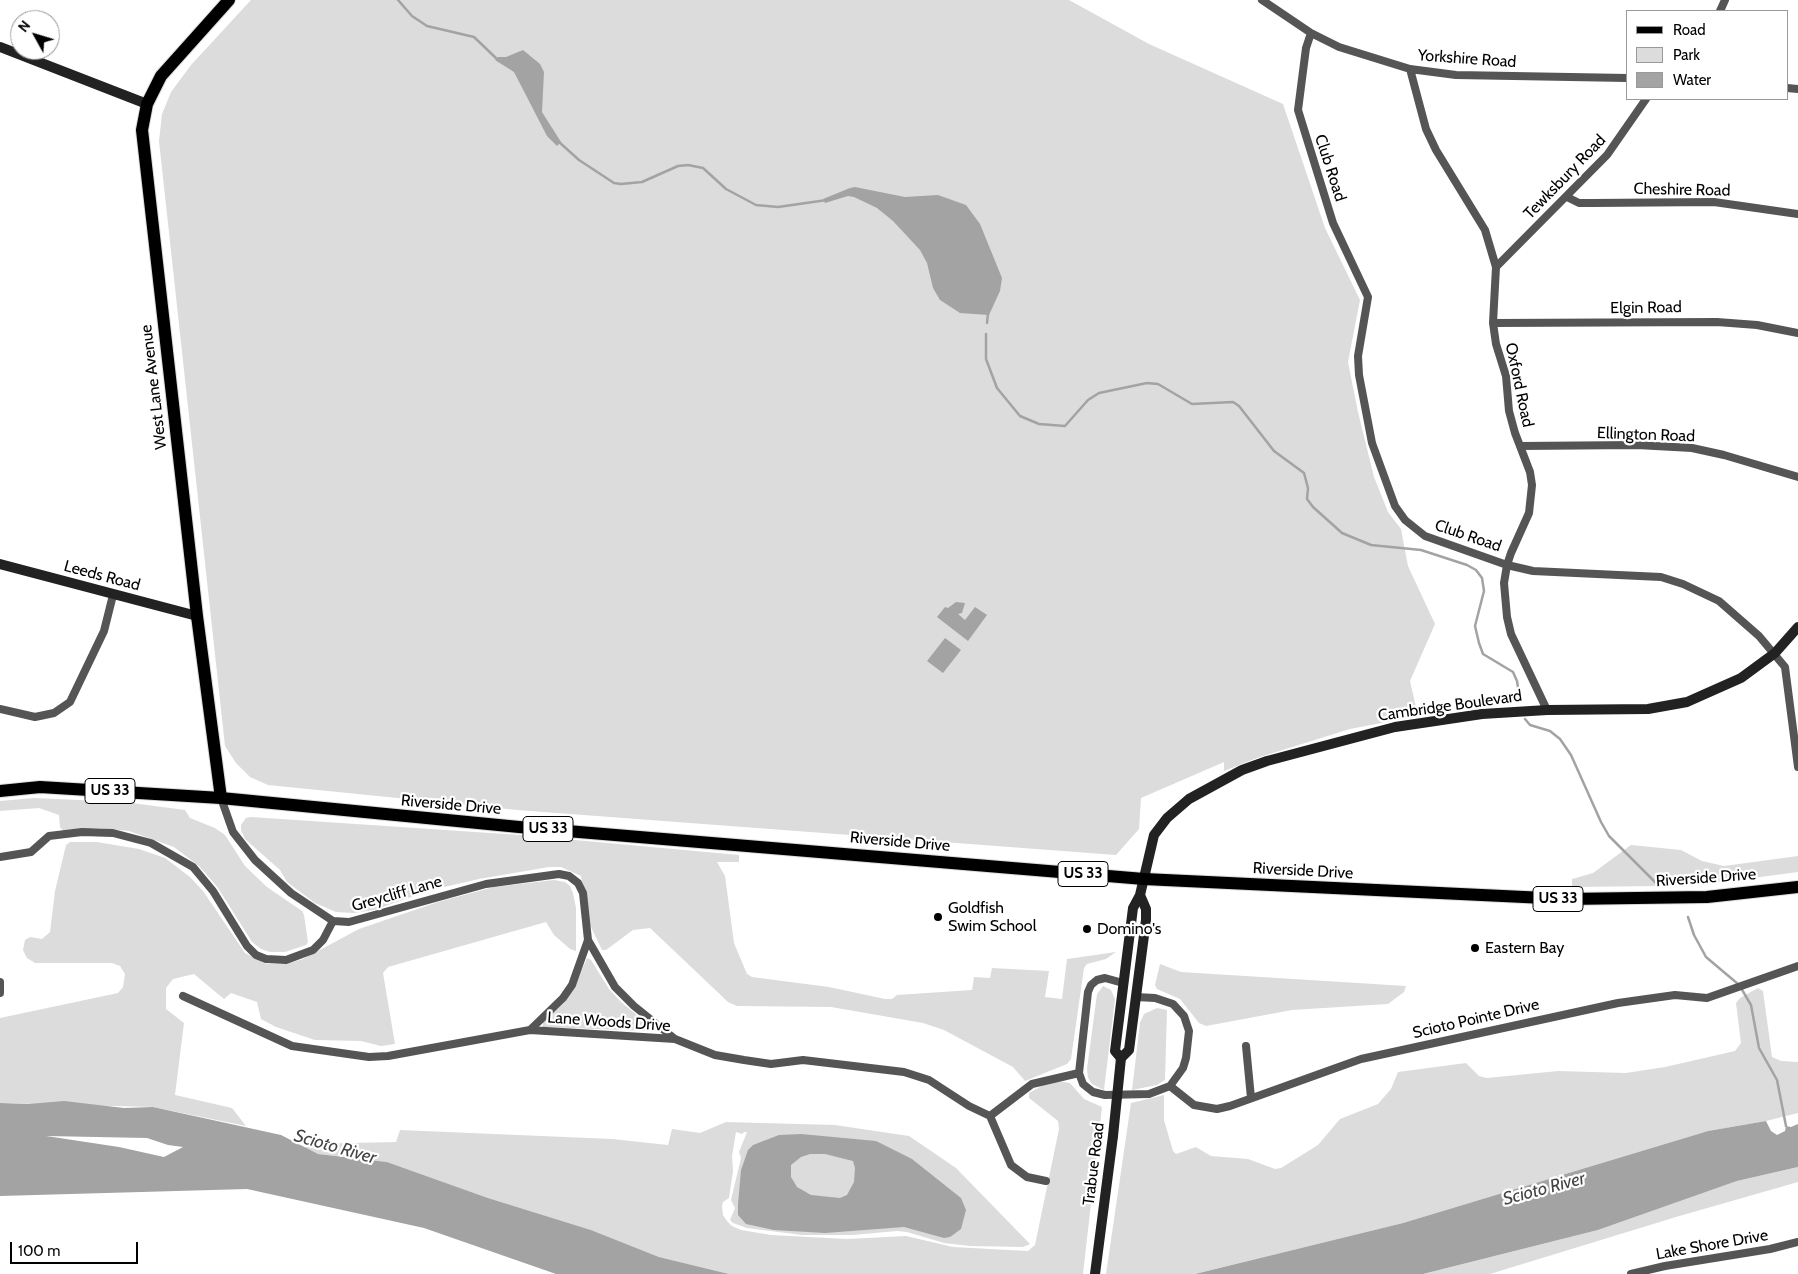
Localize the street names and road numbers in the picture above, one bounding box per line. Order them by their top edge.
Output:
street label: Yorkshire Road [1417,46,1517,72]
street label: Tewksbury Road [1520,131,1610,223]
street label: Club Road [1310,132,1350,204]
street label: Cheshire Road [1633,180,1731,200]
street label: Elgin Road [1610,298,1682,318]
street label: West Lane Avenue [137,324,171,450]
street label: Oxford Road [1501,341,1537,429]
street label: Ellington Road [1597,424,1695,446]
street label: Club Road [1432,516,1504,556]
street label: Leeds Road [62,557,142,595]
street label: Cambridge Boulevard [1377,686,1523,726]
road number: US 33 [85,778,135,804]
street label: Riverside Drive [400,791,502,819]
road number: US 33 [523,816,573,842]
street label: Riverside Drive [849,828,951,856]
street label: Riverside Drive [1252,859,1354,883]
road number: US 33 [1058,862,1108,886]
street label: Riverside Drive [1655,865,1757,891]
street label: Greycliff Lane [350,872,444,916]
road number: US 33 [1533,886,1583,912]
street label: Scioto Pointe Drive [1411,995,1541,1043]
street label: Lane Woods Drive [547,1008,671,1036]
street label: Trabue Road [1079,1121,1109,1207]
street label: Lake Shore Drive [1654,1226,1770,1264]

